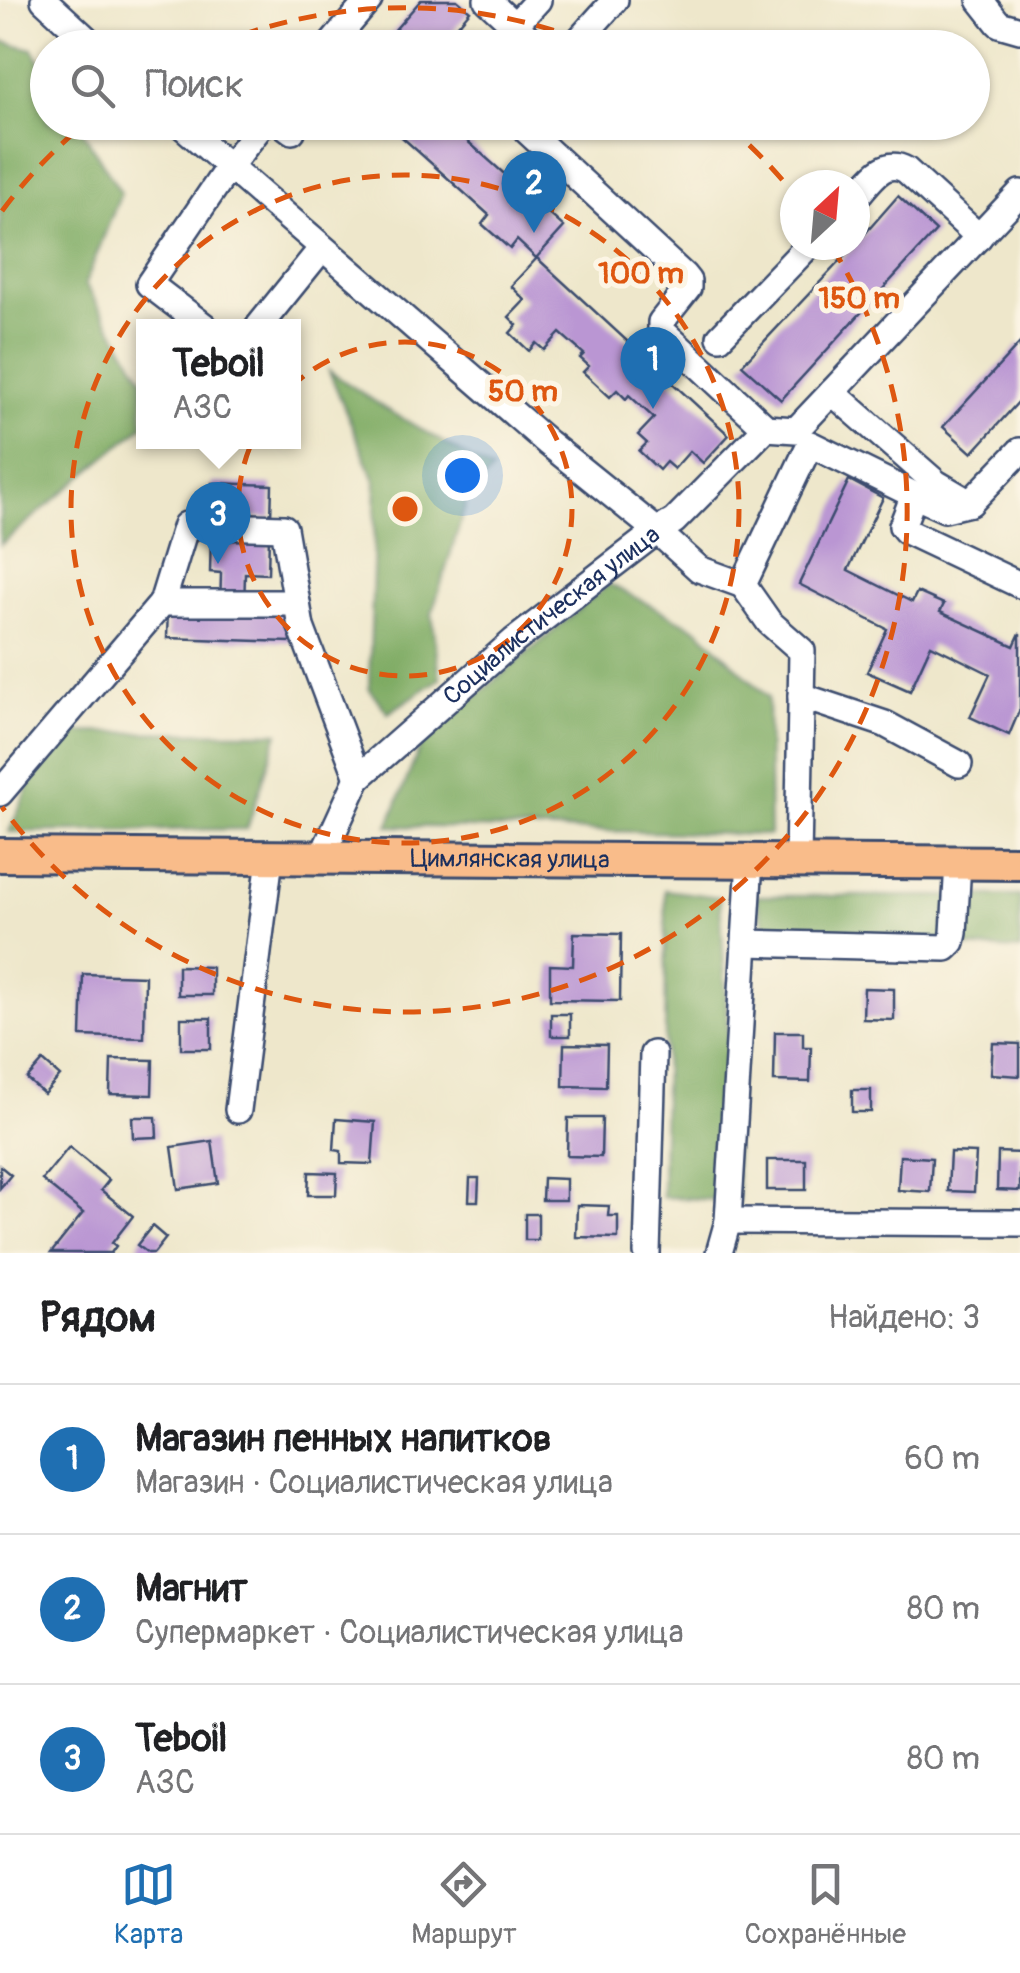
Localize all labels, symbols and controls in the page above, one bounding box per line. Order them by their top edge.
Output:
search box [30,30,990,140]
icon: search [65,58,120,113]
text: Поиск [145,61,244,109]
pin: 2 [502,150,566,233]
north arrow [780,170,870,260]
text: 100 m [598,255,684,292]
text: 150 m [818,280,900,317]
popup [136,319,301,449]
pin: 1 [620,326,686,409]
text: Teboil [172,340,265,388]
text: 50 m [488,373,558,410]
text: АЗС [172,388,232,428]
your location [437,450,488,501]
pin: 3 [186,482,250,564]
centre of rings [387,491,423,527]
street label: Социалистическая улица [437,519,666,712]
street label: Цимлянская улица [410,843,610,875]
text: Рядом [40,1292,156,1344]
text: Найдено: 3 [828,1298,980,1338]
text: Магазин пенных напитков [135,1415,551,1463]
text: 1 [66,1439,79,1479]
text: 60 m [904,1439,980,1479]
text: Магазин · Социалистическая улица [135,1463,613,1503]
text: Магнит [135,1565,248,1613]
text: 2 [64,1589,81,1629]
text: 80 m [907,1589,980,1629]
text: Супермаркет · Социалистическая улица [135,1613,684,1653]
text: Teboil [135,1715,227,1763]
text: 3 [64,1739,81,1779]
text: 80 m [907,1739,980,1779]
text: АЗС [135,1763,195,1803]
tab: Карта [114,1857,183,1952]
tab: Маршрут [411,1857,517,1952]
tab: Сохранённые [745,1857,906,1952]

